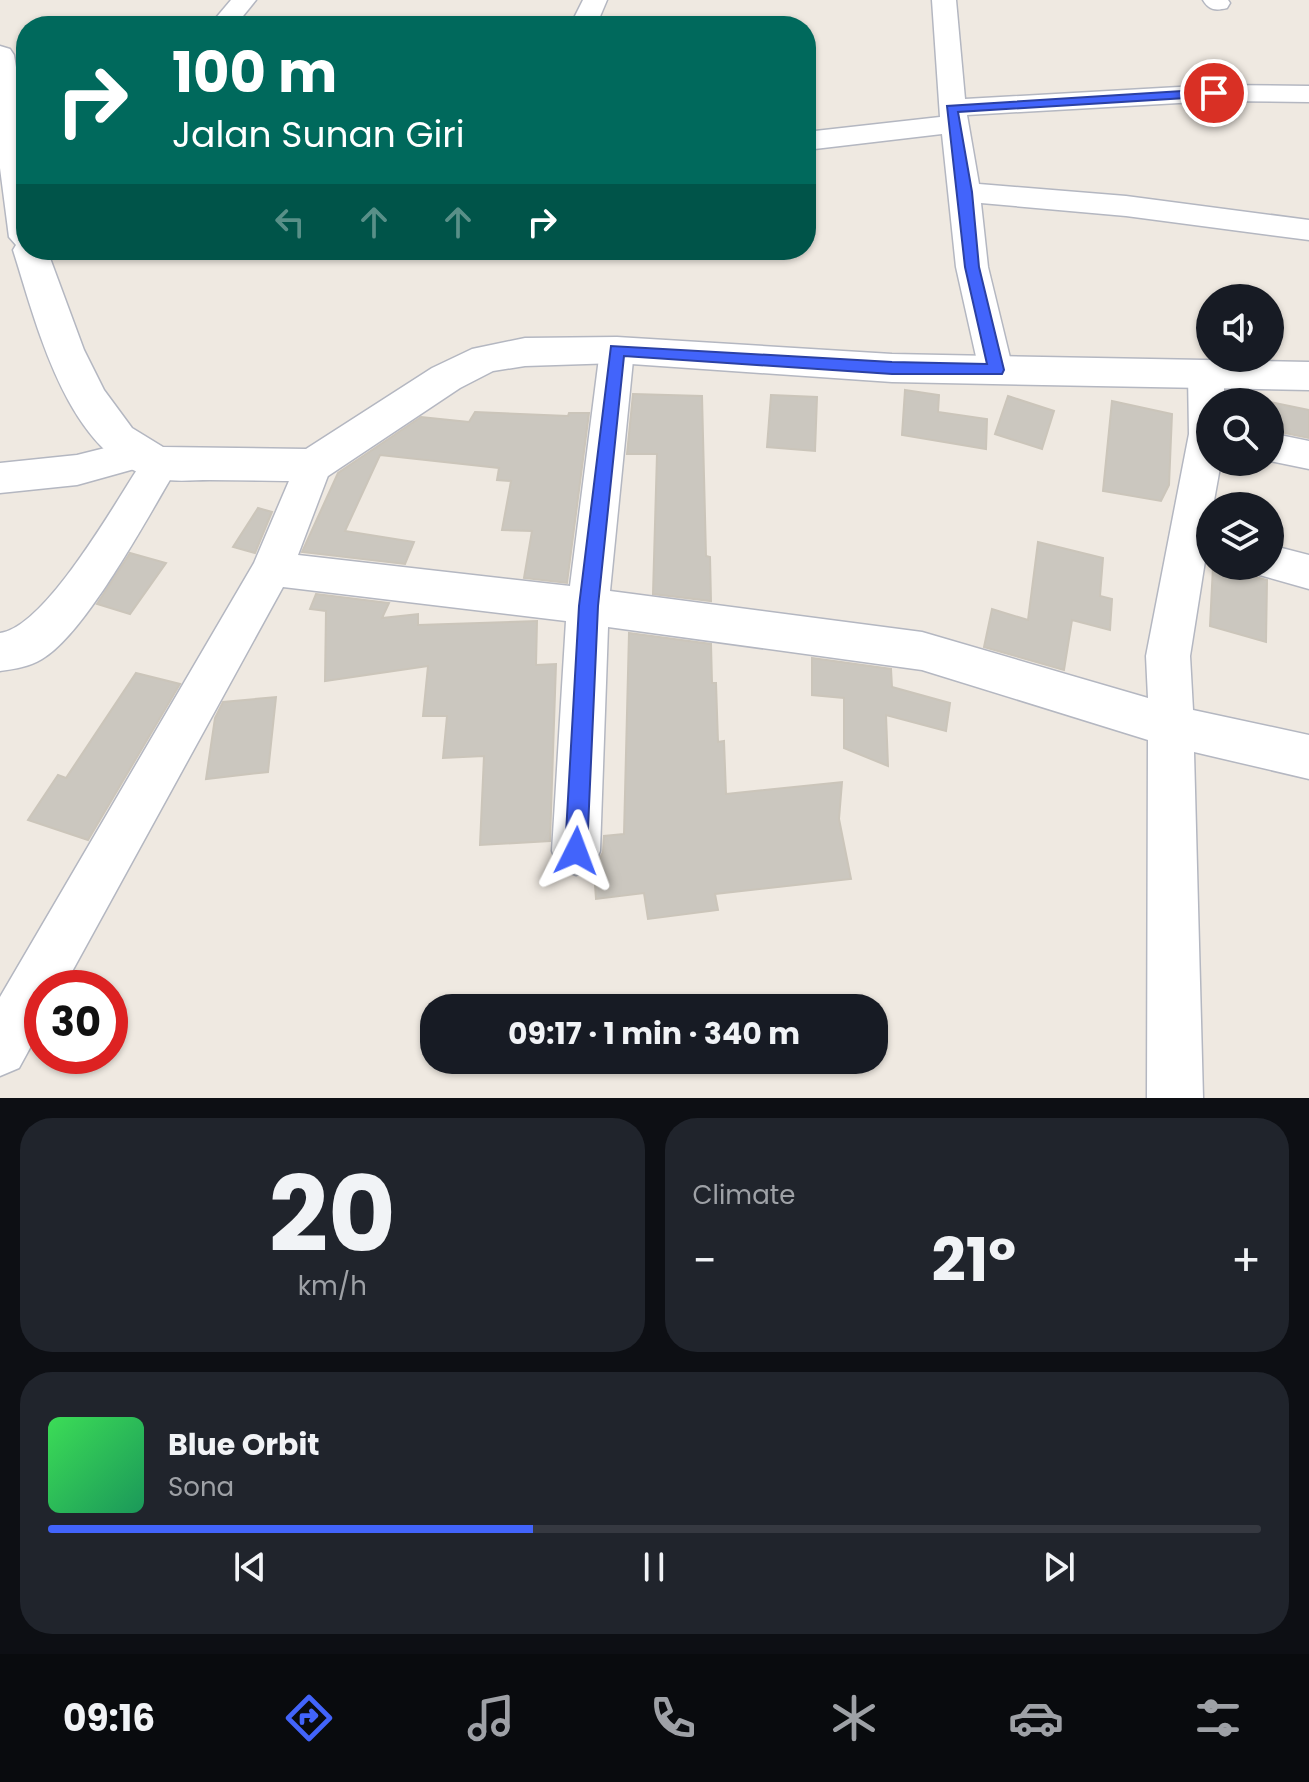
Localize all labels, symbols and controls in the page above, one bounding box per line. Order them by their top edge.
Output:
text: 100 m [172,33,337,112]
icon: right [40,48,144,152]
pin [1180,59,1248,127]
icon: arrive [1192,71,1236,115]
text: Jalan Sunan Giri [172,109,465,160]
icon: left [268,200,312,244]
icon: ahead [352,200,396,244]
icon: ahead [436,200,480,244]
icon: right [520,200,564,244]
map controls [1196,284,1284,580]
button: sound [1196,284,1284,372]
button: search [1196,388,1284,476]
button: layers [1196,492,1284,580]
position arrow [534,809,618,893]
speed limit sign: 30 [24,970,128,1074]
text: 09:17 · 1 min · 340 m [508,1012,800,1055]
text: 20 [269,1142,396,1287]
text: Climate [693,1177,795,1213]
text: 21° [932,1218,1016,1302]
text: − [693,1230,717,1291]
text: + [1231,1230,1261,1291]
text: km/h [298,1268,367,1304]
text: Blue Orbit [168,1423,320,1466]
text: Sona [168,1469,234,1505]
icon: previous [228,1545,272,1589]
icon: pause [632,1545,676,1589]
icon: next [1037,1545,1081,1589]
icon: directions [281,1690,337,1746]
icon: music [463,1690,519,1746]
icon: phone [645,1690,701,1746]
icon: climate [826,1690,882,1746]
icon: car [1008,1690,1064,1746]
icon: filters [1190,1690,1246,1746]
text: 09:16 [63,1693,155,1744]

